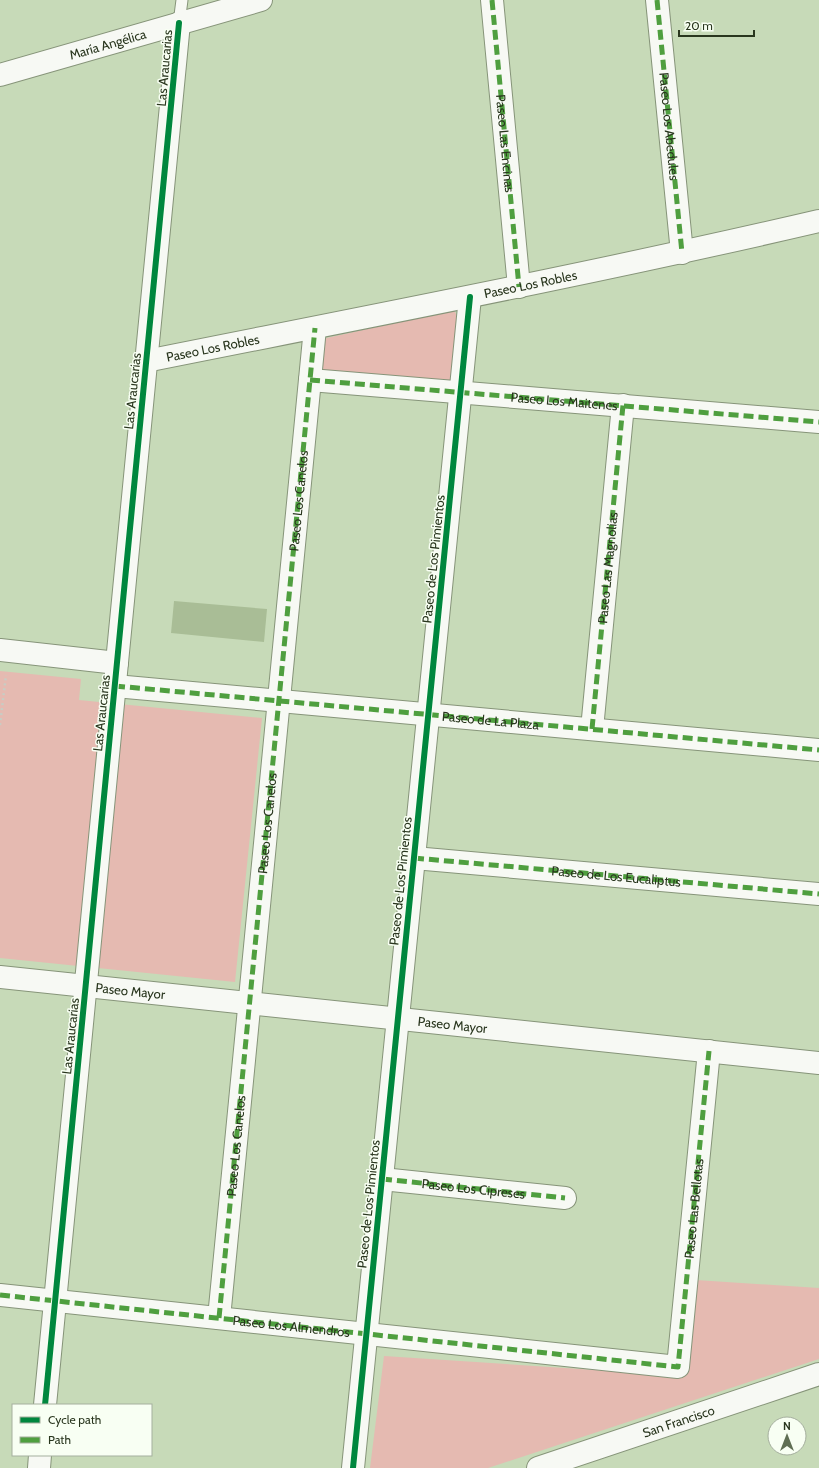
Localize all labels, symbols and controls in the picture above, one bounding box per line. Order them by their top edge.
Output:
scale bar [679,12,754,38]
text: 20 m [685,18,713,33]
street label: María Angélica [67,25,149,63]
street label: Las Araucarias [153,28,175,107]
street label: Paseo Los Abedules [656,72,683,182]
street label: Paseo Las Encinas [493,93,518,194]
street label: Paseo Los Robles [482,266,579,301]
street label: Paseo Los Robles [165,331,261,365]
street label: Las Araucarias [120,351,144,430]
street label: Paseo Los Maitenes [510,389,619,413]
street label: Paseo Los Canelos [285,449,311,552]
street label: Paseo de Los Pimientos [418,493,448,624]
street label: Paseo Las Magnolias [594,511,621,624]
street label: Las Araucarias [89,673,113,752]
street label: Paseo de La Plaza [441,708,540,733]
street label: Paseo Los Canelos [254,772,280,875]
street label: Paseo de Los Pimientos [385,815,415,946]
street label: Paseo de Los Eucaliptus [551,862,682,890]
street label: Paseo Mayor [95,979,167,1002]
street label: Las Araucarias [58,996,82,1075]
street label: Paseo Mayor [417,1013,489,1036]
street label: Paseo Los Canelos [223,1094,249,1197]
street label: Paseo de Los Pimientos [353,1138,383,1269]
street label: Paseo Las Bellotas [681,1157,706,1259]
street label: Paseo Los Cipreses [421,1175,527,1202]
street label: Paseo Los Almendros [232,1312,351,1340]
street label: San Francisco [640,1402,716,1441]
legend [12,1404,152,1456]
text: Cycle path [48,1412,101,1427]
north arrow [767,1416,807,1456]
text: N [783,1419,791,1433]
text: Path [48,1432,71,1447]

